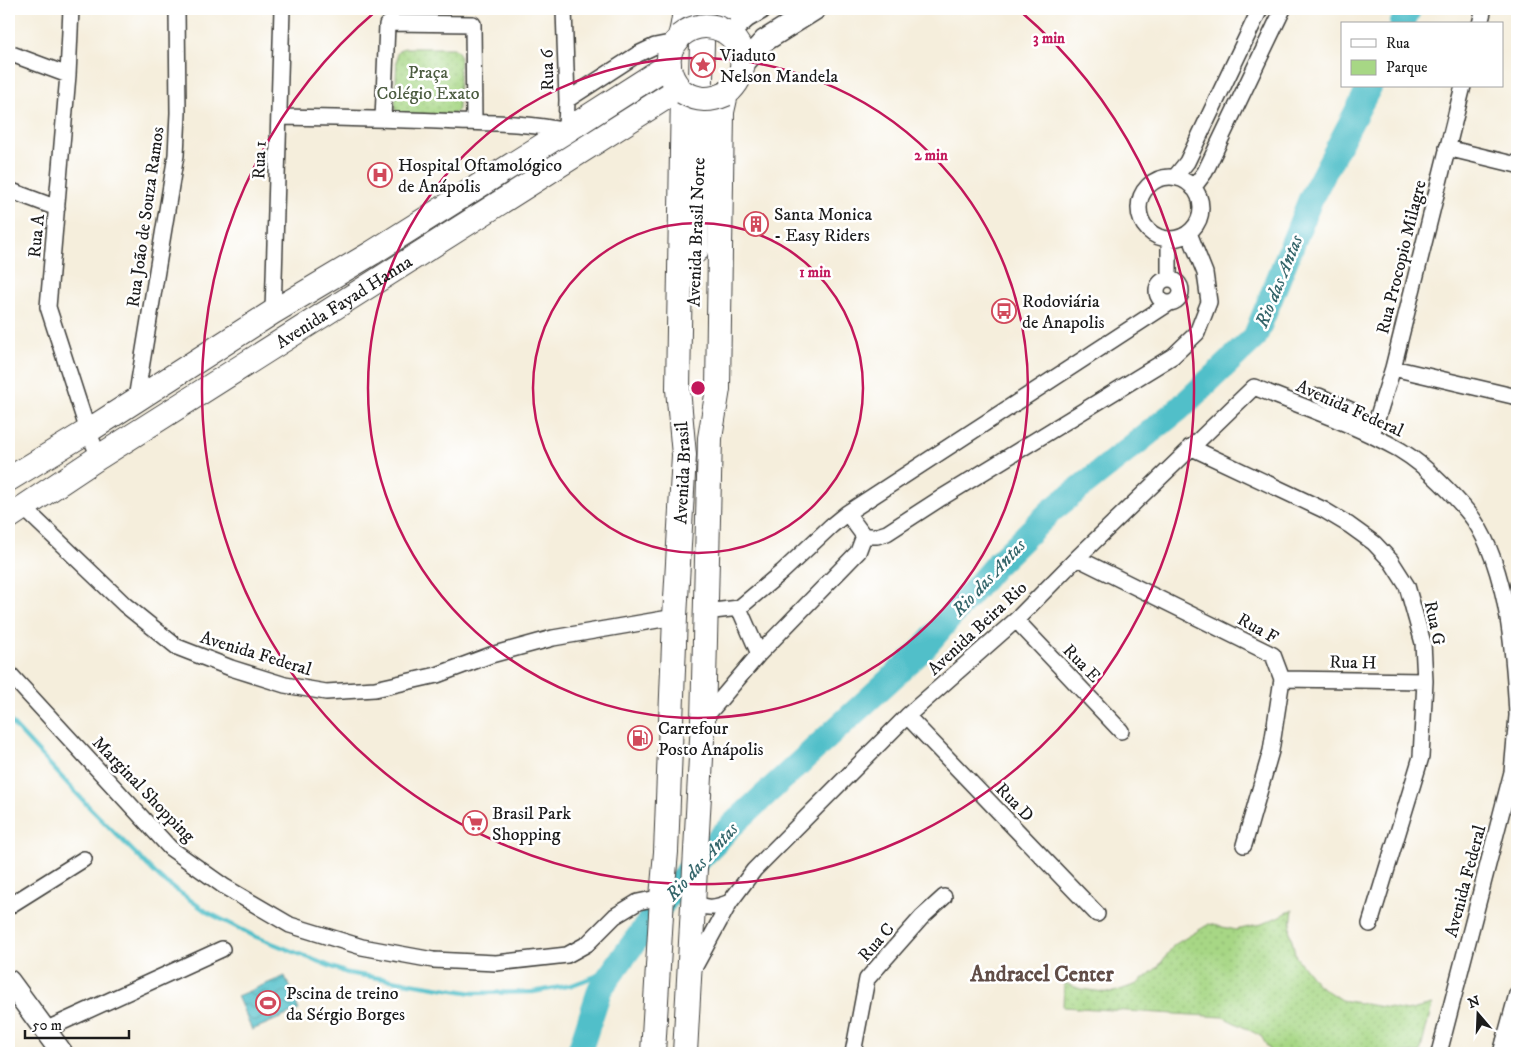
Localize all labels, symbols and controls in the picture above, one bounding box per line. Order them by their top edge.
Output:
legend [1341,22,1504,88]
text: 3 min [1033,29,1065,48]
text: Rua [1386,34,1410,53]
place label: Viaduto Nelson Mandela [719,45,839,88]
street label: Rua 6 [537,48,559,91]
place icon: Viaduto Nelson Mandela [690,52,716,78]
text: Parque [1386,58,1427,77]
park label: Praça Colégio Exato [376,62,480,105]
street label: Rua João de Souza Ramos [122,125,170,309]
street label: Rua 1 [248,140,272,180]
text: 2 min [914,146,948,165]
place label: Hospital Oftamológico de Anápolis [398,155,562,198]
street label: Avenida Brasil Norte [683,157,711,307]
hospital icon: Hospital Oftamológico de Anápolis [367,162,393,188]
street label: Rua Procopio Milagre [1372,178,1432,337]
place label: Santa Monica - Easy Riders [774,204,872,247]
building icon: Santa Monica - Easy Riders [743,211,769,237]
street label: Rua A [24,213,50,259]
water label: Rio das Antas [1250,231,1309,332]
street label: Avenida Fayad Hanna [272,251,417,354]
text: 1 min [799,263,831,282]
place label: Rodoviária de Anapolis [1022,291,1105,334]
bus stop icon: Rodoviária de Anapolis [991,298,1017,324]
street label: Avenida Federal [1292,375,1407,443]
centre of rings [689,379,707,397]
street label: Avenida Brasil [670,420,696,525]
water label: Rio das Antas [947,534,1032,622]
street label: Avenida Beira Rio [923,577,1032,680]
street label: Rua G [1419,599,1450,648]
street label: Rua F [1233,609,1282,649]
street label: Avenida Federal [197,627,315,681]
street label: Rua E [1058,640,1105,688]
street label: Rua H [1329,652,1377,674]
place label: Carrefour Posto Anápolis [658,718,764,761]
fuel station icon: Carrefour Posto Anápolis [627,725,653,751]
street label: Marginal Shopping [87,732,200,847]
street label: Rua D [991,779,1038,827]
place label: Brasil Park Shopping [492,803,571,846]
supermarket icon: Brasil Park Shopping [462,810,488,836]
water label: Rio das Antas [660,817,744,907]
street label: Avenida Federal [1440,822,1492,940]
street label: Rua C [854,919,900,967]
district label: Andracel Center [969,961,1114,988]
place label: Pscina de treino da Sérgio Borges [286,983,405,1026]
sports icon: Pscina de treino da Sérgio Borges [255,990,281,1016]
north arrow [1454,990,1504,1040]
text: N [1466,992,1483,1013]
scale bar [25,1007,129,1039]
text: 50 m [32,1016,62,1035]

